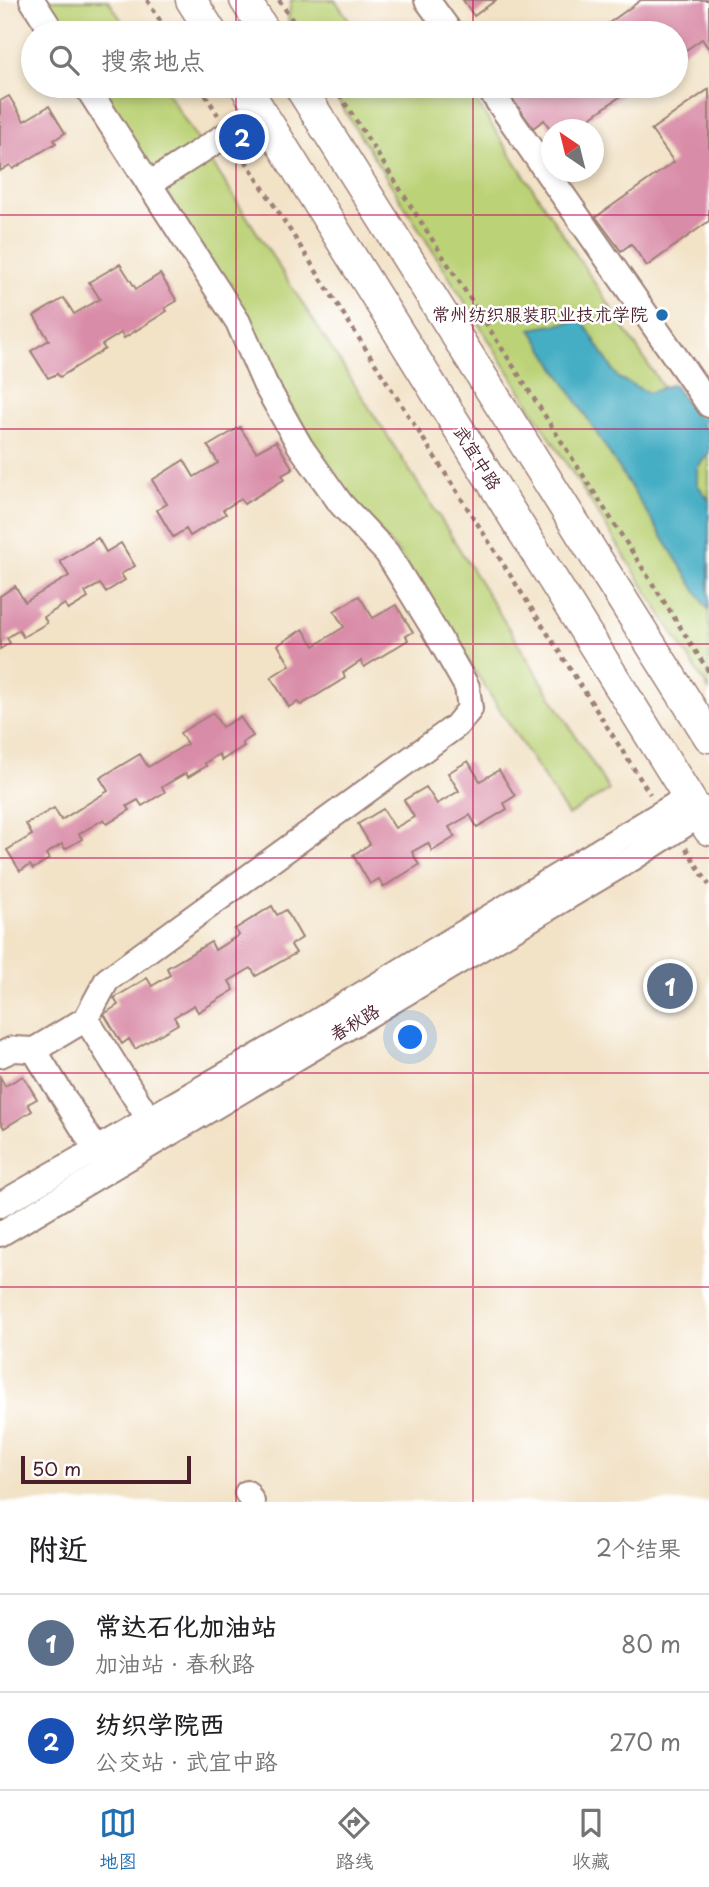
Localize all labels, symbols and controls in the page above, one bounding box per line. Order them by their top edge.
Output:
search box [21,21,688,98]
text: 搜索地点 [101,40,205,79]
icon: search [45,41,83,79]
pin: 2 [219,111,265,163]
north arrow [541,119,604,182]
place label: 常州纺织服装职业技术学院 [432,300,648,327]
marker: 常州纺织服装职业技术学院 [654,307,670,323]
street label: 武宜中路 [448,420,509,495]
pin: 1 [647,960,693,1012]
street label: 春秋路 [324,996,384,1047]
your location [393,1020,427,1054]
scale bar [21,1453,191,1485]
text: 50 m [32,1454,81,1482]
text: 附近 [28,1525,88,1570]
text: 2个结果 [596,1530,681,1565]
text: 常达石化加油站 [95,1606,277,1645]
text: 1 [46,1626,57,1661]
text: 80 m [621,1626,681,1661]
text: 加油站 · 春秋路 [95,1645,255,1680]
text: 纺织学院西 [95,1704,225,1743]
text: 2 [43,1724,59,1759]
text: 270 m [609,1724,681,1759]
text: 公交站 · 武宜中路 [95,1743,278,1778]
tab: 地图 [99,1804,137,1874]
tab: 路线 [335,1804,374,1874]
tab: 收藏 [572,1804,610,1874]

